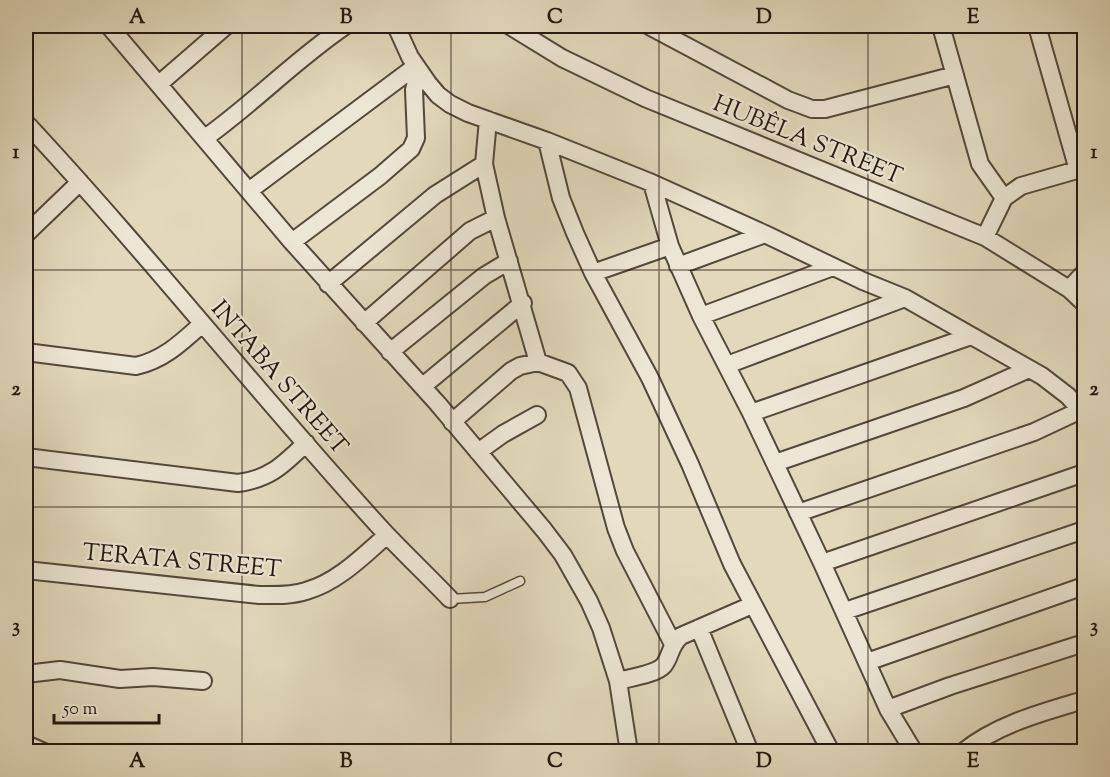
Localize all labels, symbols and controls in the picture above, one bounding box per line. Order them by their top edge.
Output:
text: A [129,4,146,33]
text: B [340,4,353,33]
text: C [547,4,563,33]
text: D [756,4,772,33]
text: E [967,4,980,33]
street label: HUBÊLA STREET [707,87,907,194]
text: 1 [13,139,20,168]
text: 1 [1091,139,1098,168]
street label: INTABA STREET [202,294,355,463]
text: 2 [11,376,21,405]
text: 2 [1089,376,1099,405]
street label: TERATA STREET [81,536,283,588]
text: 3 [12,613,20,642]
text: 3 [1090,613,1098,642]
scale bar [54,687,159,725]
text: 50 m [62,697,98,723]
text: A [129,748,146,777]
text: B [340,748,353,777]
text: C [547,748,563,777]
text: D [756,748,772,777]
text: E [967,748,980,777]

